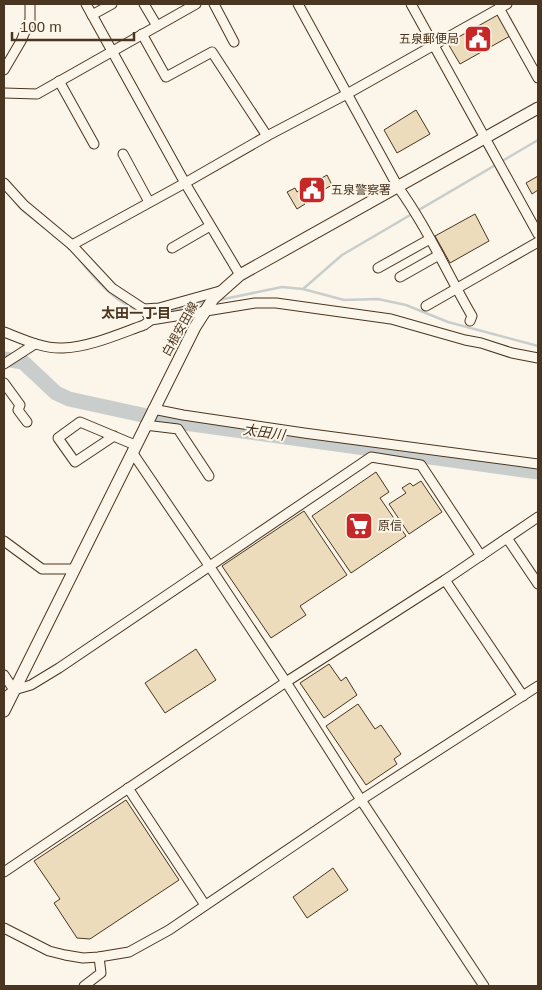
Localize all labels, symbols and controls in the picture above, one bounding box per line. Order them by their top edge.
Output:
scale bar [12,10,135,42]
text: 100 m [20,18,62,35]
public building icon: 五泉郵便局 [463,24,493,54]
place label: 五泉郵便局 [399,32,459,46]
public building icon: 五泉警察署 [297,175,327,205]
place label: 五泉警察署 [331,183,391,197]
street label: 白根安田線 [159,299,201,359]
district label: 太田一丁目 [101,305,171,321]
water label: 太田川 [242,421,288,443]
supermarket icon: 原信 [344,511,374,541]
place label: 原信 [378,519,402,533]

